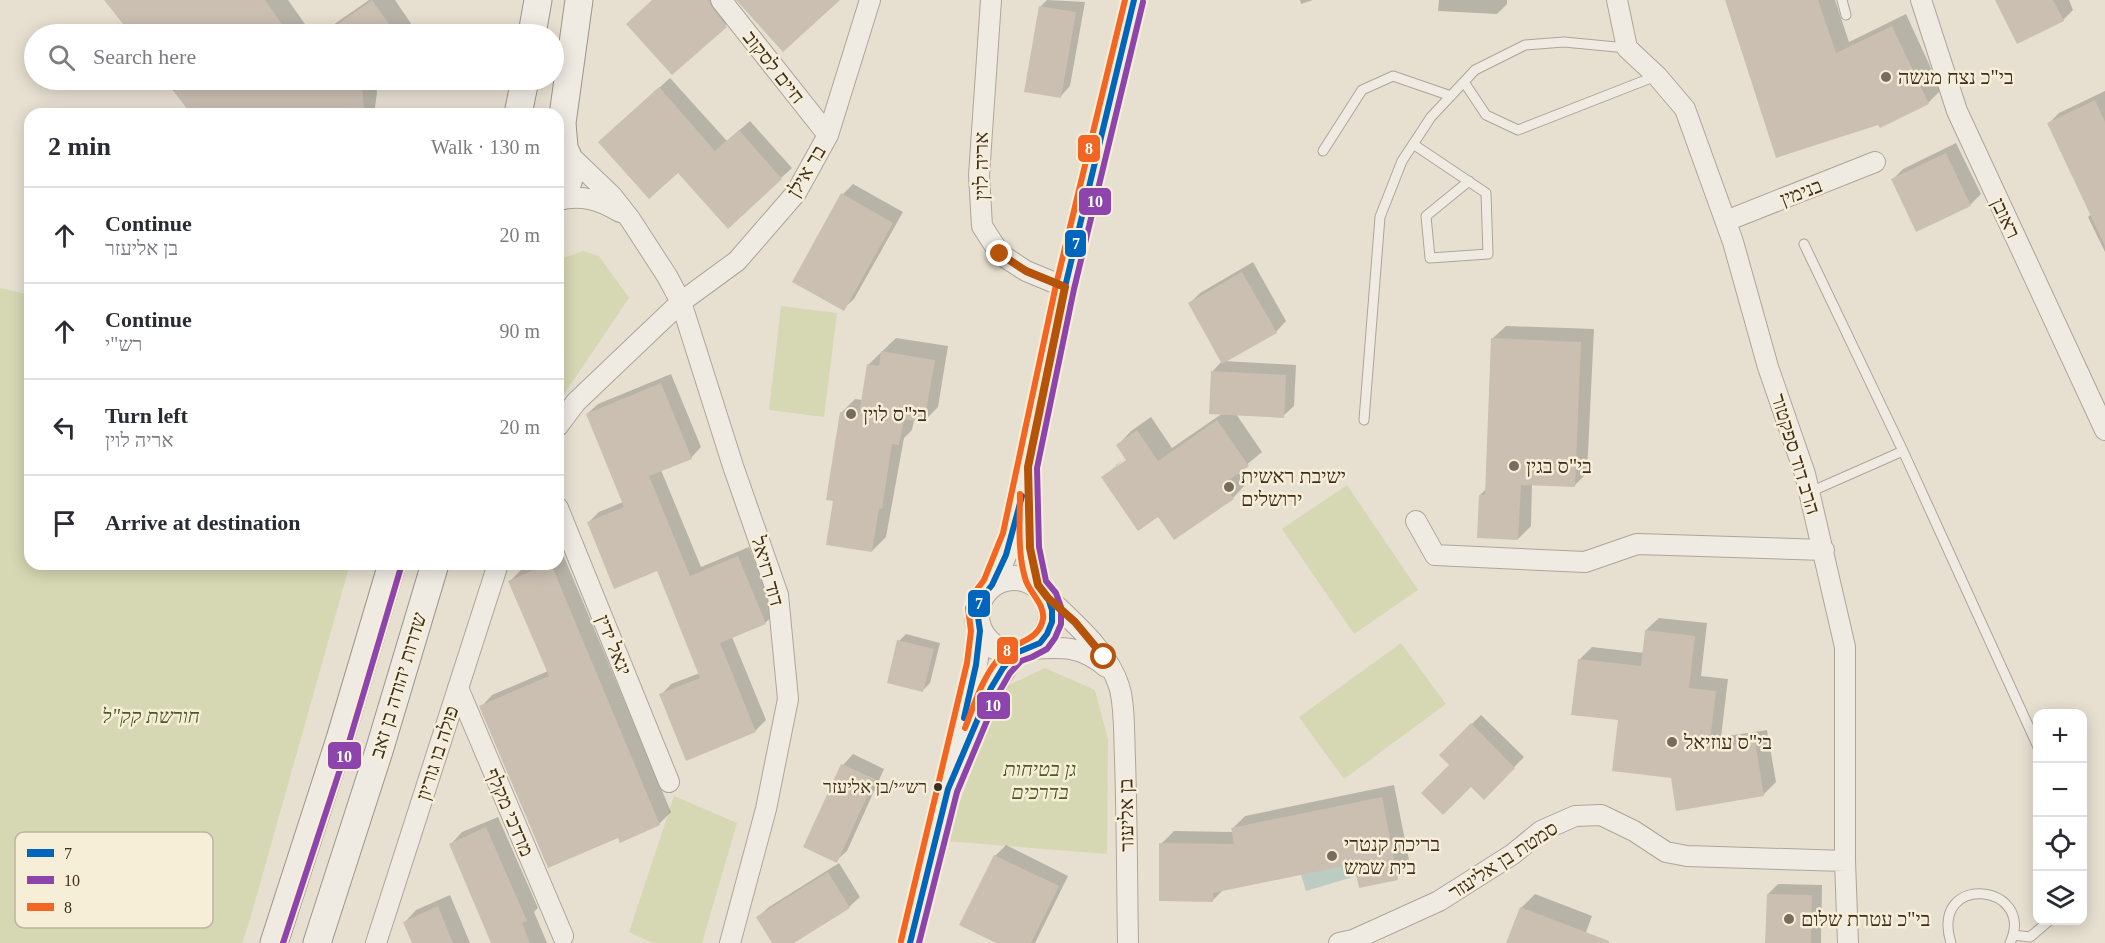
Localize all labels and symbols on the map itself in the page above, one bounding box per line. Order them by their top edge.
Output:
street label: חיים לסקוב [739,26,809,108]
place label: בי"כ נצח מנשה [1898,66,2014,88]
marker: בי"כ נצח מנשה [1879,70,1893,84]
street label: אריה לוין [970,132,992,200]
line badge: 8 [1077,134,1101,163]
text: 8 [1085,140,1093,157]
street label: בר אילן [782,141,830,201]
street label: בנימין [1777,174,1825,210]
line badge: 10 [1078,187,1112,216]
text: 10 [1087,193,1103,210]
street label: ראובן [1987,194,2025,242]
line badge: 7 [1064,229,1087,258]
text: 7 [1072,235,1080,252]
route end [986,240,1012,266]
street label: הרב דוד ספקטור [1767,391,1825,517]
place label: בי"ס לוין [863,403,927,425]
marker: בי"ס לוין [844,407,858,421]
place label: בי"ס בגין [1526,455,1592,477]
marker: בי"ס בגין [1507,459,1521,473]
place label: ישיבת ראשית ירושלים [1241,465,1346,510]
marker: ישיבת ראשית ירושלים [1222,480,1236,494]
street label: דוד רזיאל [747,533,788,608]
line badge: 7 [967,589,991,618]
text: 7 [975,595,983,612]
street label: שדרות יהודה בן זאב [365,610,431,760]
street label: יגאל ידין [592,611,636,679]
line badge: 8 [996,636,1019,665]
text: 8 [1003,642,1011,659]
route start [1090,643,1116,669]
line badge: 10 [976,691,1011,720]
text: 10 [985,697,1001,714]
street label: פולה בו גוריון [411,703,463,803]
park label: חורשת קק"ל [102,705,200,727]
place label: בי"ס עוזיאל [1683,731,1772,753]
marker: בי"ס עוזיאל [1665,735,1679,749]
line badge: 10 [327,741,362,770]
text: 10 [336,748,352,765]
park label: גן בטיחות בדרכים [1003,758,1076,803]
street label: מרדכי מקלף [482,765,538,859]
place label: רש״י/בן אליעזר [823,777,927,797]
street label: בן אליעזר [1114,778,1138,852]
marker: רש״י/בן אליעזר [932,781,944,793]
street label: סמטת בן אליעזר [1444,817,1562,903]
legend [15,832,213,928]
place label: בריכת קנטרי בית שמש [1344,833,1440,878]
text: 7 [64,845,72,862]
marker: בריכת קנטרי בית שמש [1325,849,1339,863]
text: 10 [64,872,80,889]
text: 8 [64,899,72,916]
place label: בי"כ עטרת שלום [1801,908,1930,930]
marker: בי"כ עטרת שלום [1782,912,1796,926]

